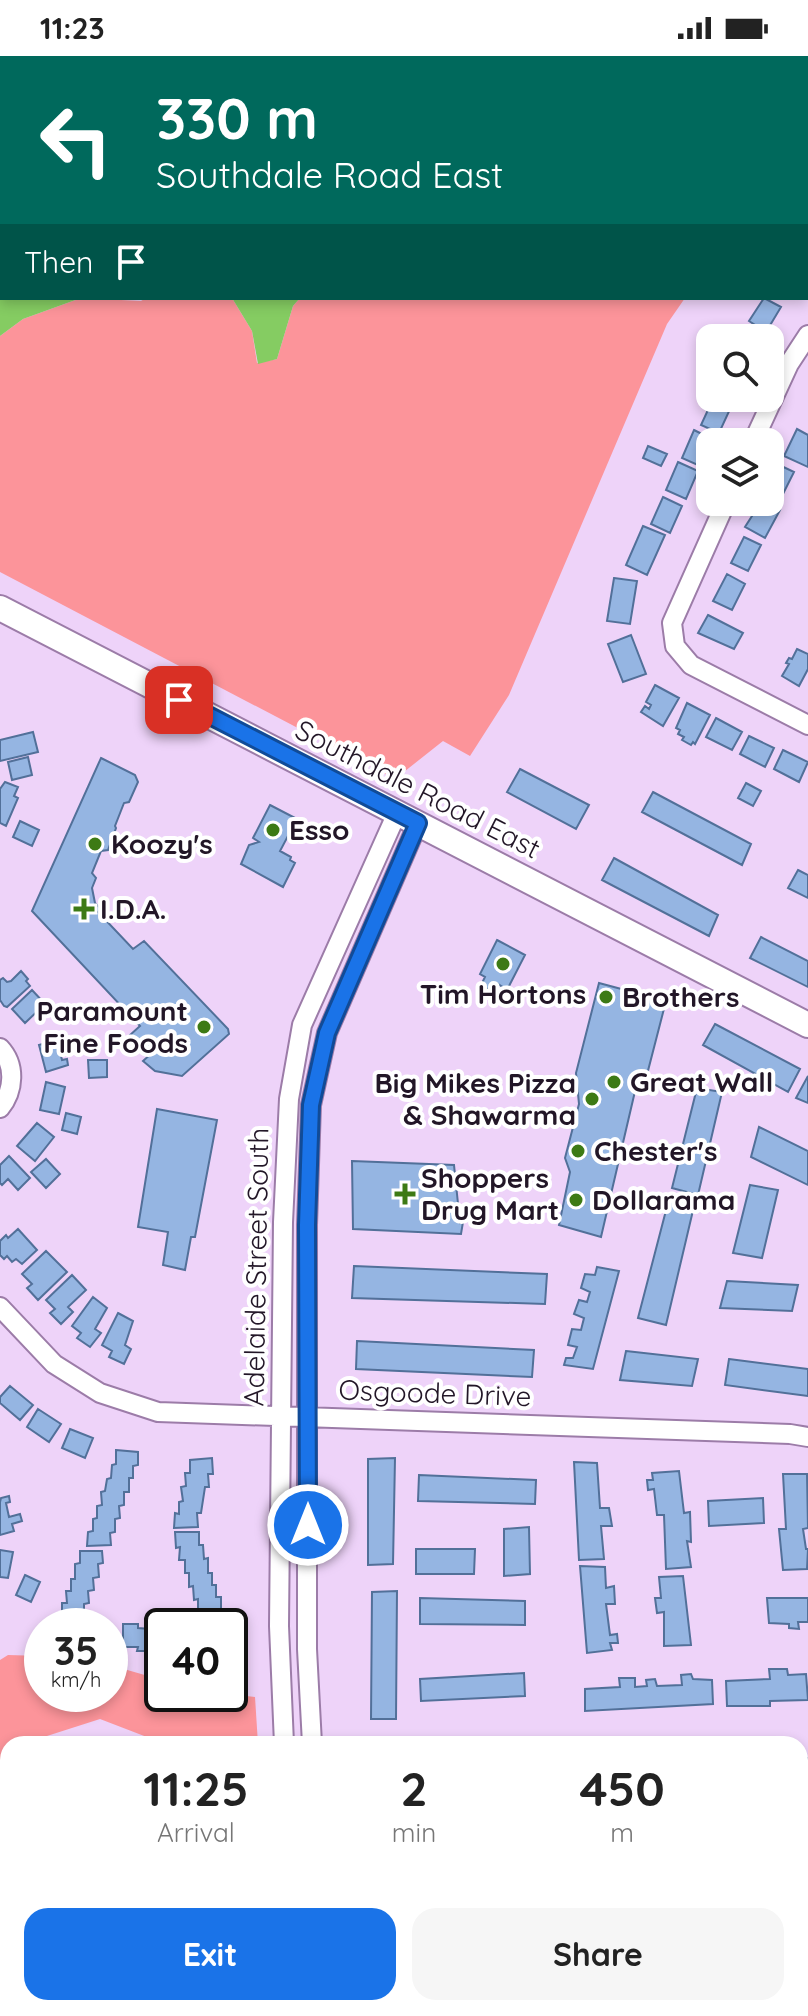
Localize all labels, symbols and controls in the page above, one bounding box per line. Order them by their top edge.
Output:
text: 11:23 [40,9,105,47]
text: 330 m [156,83,318,153]
icon: left [24,88,128,192]
text: Southdale Road East [156,152,503,197]
icon: arrive [109,240,153,284]
text: Then [24,243,93,281]
map controls [696,324,784,516]
button: search [696,324,784,412]
button: layers [696,428,784,516]
pin [145,666,213,734]
icon: arrive [157,678,201,722]
street label: Southdale Road East [290,712,547,865]
place label: Esso [289,812,349,847]
marker: Esso [264,821,282,839]
place label: Koozy's [111,826,213,861]
marker: Koozy's [86,835,104,853]
place label: I.D.A. [100,891,167,926]
marker: I.D.A. [75,900,93,918]
marker: Tim Hortons [494,955,512,973]
place label: Tim Hortons [420,976,586,1011]
place label: Brothers [622,979,739,1014]
marker: Brothers [597,988,615,1006]
place label: Paramount Fine Foods [36,993,188,1060]
marker: Paramount Fine Foods [195,1018,213,1036]
place label: Great Wall [630,1064,773,1099]
place label: Big Mikes Pizza & Shawarma [374,1065,576,1132]
marker: Great Wall [605,1073,623,1091]
marker: Big Mikes Pizza & Shawarma [583,1090,601,1108]
street label: Adelaide Street South [236,1127,275,1407]
place label: Chester's [594,1133,717,1168]
marker: Chester's [569,1142,587,1160]
place label: Shoppers Drug Mart [421,1160,559,1227]
place label: Dollarama [592,1182,735,1217]
marker: Shoppers Drug Mart [396,1185,414,1203]
marker: Dollarama [567,1191,585,1209]
street label: Osgoode Drive [338,1372,532,1413]
position arrow [266,1483,350,1567]
speed limit sign: 40 [144,1608,248,1712]
text: 35 [54,1625,98,1675]
text: km/h [51,1667,101,1692]
text: 11:25 [143,1758,249,1818]
text: 2 [400,1758,428,1818]
text: 450 [579,1758,665,1818]
text: Arrival [157,1816,235,1849]
text: min [392,1816,436,1849]
text: m [610,1816,634,1849]
button: Exit [24,1908,396,2000]
button: Share [412,1908,784,2000]

